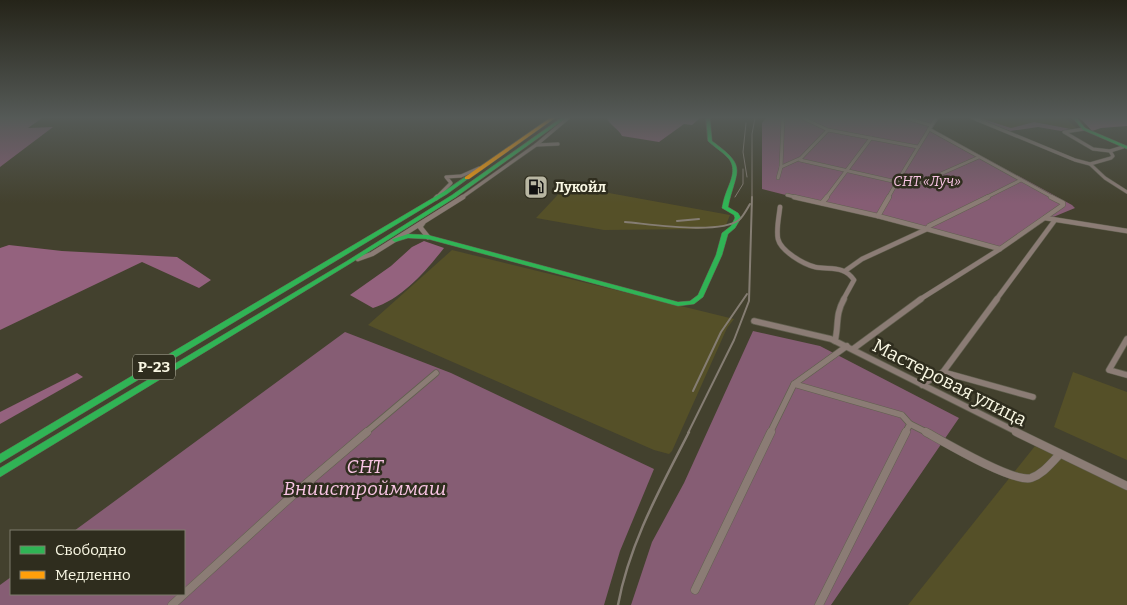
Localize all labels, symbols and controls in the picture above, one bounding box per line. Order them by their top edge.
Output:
park label: СНТ «Луч» [893,173,961,190]
fuel station icon: Лукойл [523,174,549,200]
place label: Лукойл [554,179,606,196]
street label: Мастеровая улица [869,334,1031,432]
road number: Р-23 [133,354,175,380]
park label: СНТ Вниистройммаш [283,455,447,500]
legend [10,530,185,595]
text: Свободно [55,541,126,559]
text: Медленно [55,566,131,584]

